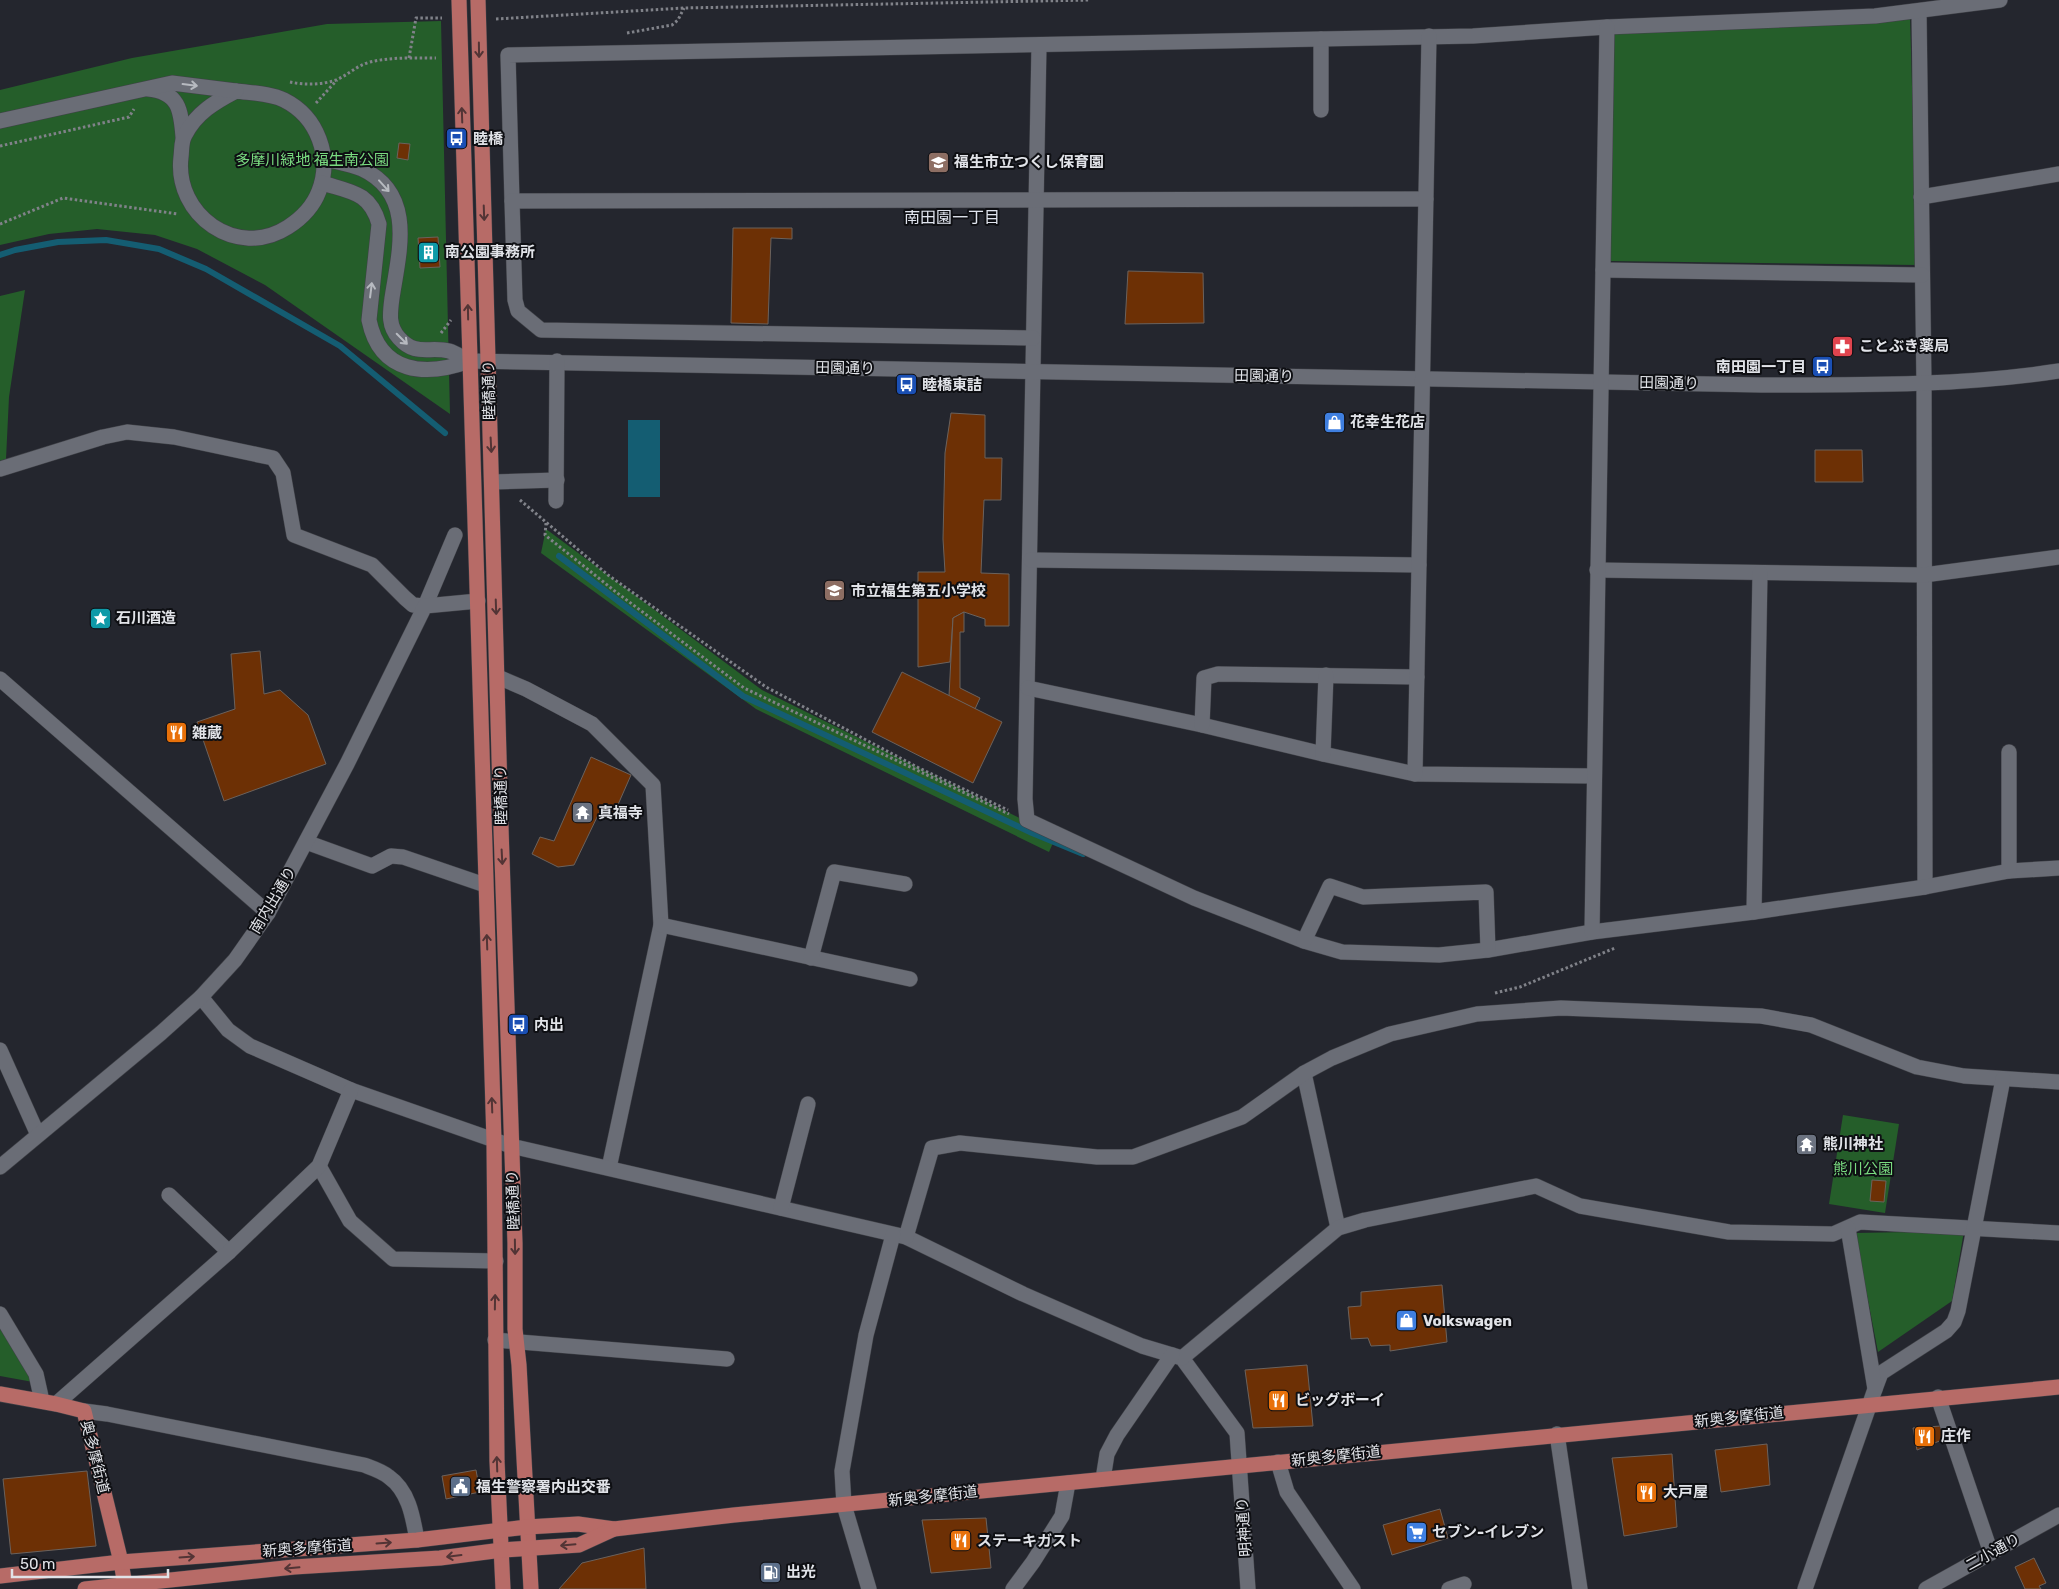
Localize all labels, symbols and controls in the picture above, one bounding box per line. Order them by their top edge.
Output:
one-way arrow [474,42,484,58]
one-way arrow [181,80,197,90]
one-way arrow [457,107,467,124]
bus stop icon: 睦橋 [445,127,469,151]
place label: 睦橋 [473,130,504,148]
school or university icon: 福生市立つくし保育園 [926,150,950,174]
park label: 多摩川緑地 福生南公園 [235,151,389,169]
place label: 福生市立つくし保育園 [953,153,1104,171]
one-way arrow [379,179,390,192]
one-way arrow [479,205,488,221]
district label: 南田園一丁目 [904,208,1000,227]
building icon: 南公園事務所 [417,240,441,264]
place label: 南公園事務所 [445,243,535,261]
one-way arrow [367,282,377,298]
one-way arrow [463,305,473,321]
one-way arrow [396,333,408,345]
pharmacy icon: ことぶき薬局 [1831,334,1855,358]
place label: ことぶき薬局 [1859,337,1949,355]
bus stop icon: 南田園一丁目 [1810,355,1834,379]
street label: 田園通り [815,358,875,378]
place label: 南田園一丁目 [1716,358,1806,376]
street label: 睦橋通り [479,360,499,420]
street label: 田園通り [1234,366,1294,386]
bus stop icon: 睦橋東詰 [894,373,918,397]
street label: 田園通り [1639,373,1699,393]
place label: 睦橋東詰 [922,376,982,394]
shop icon: 花幸生花店 [1322,410,1346,434]
place label: 花幸生花店 [1350,413,1425,431]
one-way arrow [486,437,495,453]
school or university icon: 市立福生第五小学校 [823,579,847,603]
place label: 市立福生第五小学校 [851,582,986,600]
one-way arrow [491,599,501,615]
place icon: 石川酒造 [88,606,112,630]
place label: 石川酒造 [116,609,176,627]
restaurant icon: 雑蔵 [164,721,188,745]
place label: 雑蔵 [192,724,222,742]
street label: 睦橋通り [491,765,511,825]
temple icon: 真福寺 [570,801,594,825]
place label: 真福寺 [598,804,643,822]
one-way arrow [498,849,507,865]
street label: 南内出通り [246,863,300,937]
one-way arrow [482,934,492,950]
bus stop icon: 内出 [506,1013,530,1037]
place label: 内出 [534,1016,564,1034]
one-way arrow [488,1097,497,1113]
temple icon: 熊川神社 [1795,1132,1819,1156]
place label: 熊川神社 [1823,1135,1883,1153]
park label: 熊川公園 [1833,1160,1893,1178]
street label: 睦橋通り [503,1170,523,1230]
one-way arrow [510,1238,520,1255]
one-way arrow [491,1294,500,1310]
shop icon: Volkswagen [1395,1309,1419,1333]
place label: Volkswagen [1423,1312,1512,1330]
restaurant icon: ビッグボーイ [1267,1388,1291,1412]
place label: ビッグボーイ [1295,1391,1385,1409]
street label: 新奥多摩街道 [1693,1403,1785,1431]
street label: 奥多摩街道 [77,1418,113,1496]
restaurant icon: 庄作 [1913,1424,1937,1448]
place label: 庄作 [1941,1427,1971,1445]
street label: 新奥多摩街道 [1290,1442,1382,1470]
one-way arrow [493,1457,502,1473]
public building icon: 福生警察署内出交番 [448,1475,472,1499]
place label: 福生警察署内出交番 [475,1478,611,1496]
restaurant icon: 大戸屋 [1635,1480,1659,1504]
street label: 新奥多摩街道 [887,1482,979,1510]
place label: 大戸屋 [1663,1483,1708,1501]
street label: 明神通り [1233,1496,1255,1558]
supermarket icon: セブン-イレブン [1404,1520,1428,1544]
place label: セブン-イレブン [1432,1523,1544,1541]
restaurant icon: ステーキガスト [949,1529,973,1553]
street label: 二小通り [1962,1530,2024,1574]
place label: ステーキガスト [977,1532,1082,1550]
street label: 新奥多摩街道 [261,1536,353,1560]
one-way arrow [376,1538,392,1547]
one-way arrow [561,1541,577,1550]
scale bar [12,1546,169,1578]
one-way arrow [446,1551,462,1561]
one-way arrow [179,1553,195,1562]
text: 50 m [20,1555,55,1573]
fuel station icon: 出光 [758,1560,782,1584]
one-way arrow [284,1563,300,1572]
place label: 出光 [786,1563,816,1581]

